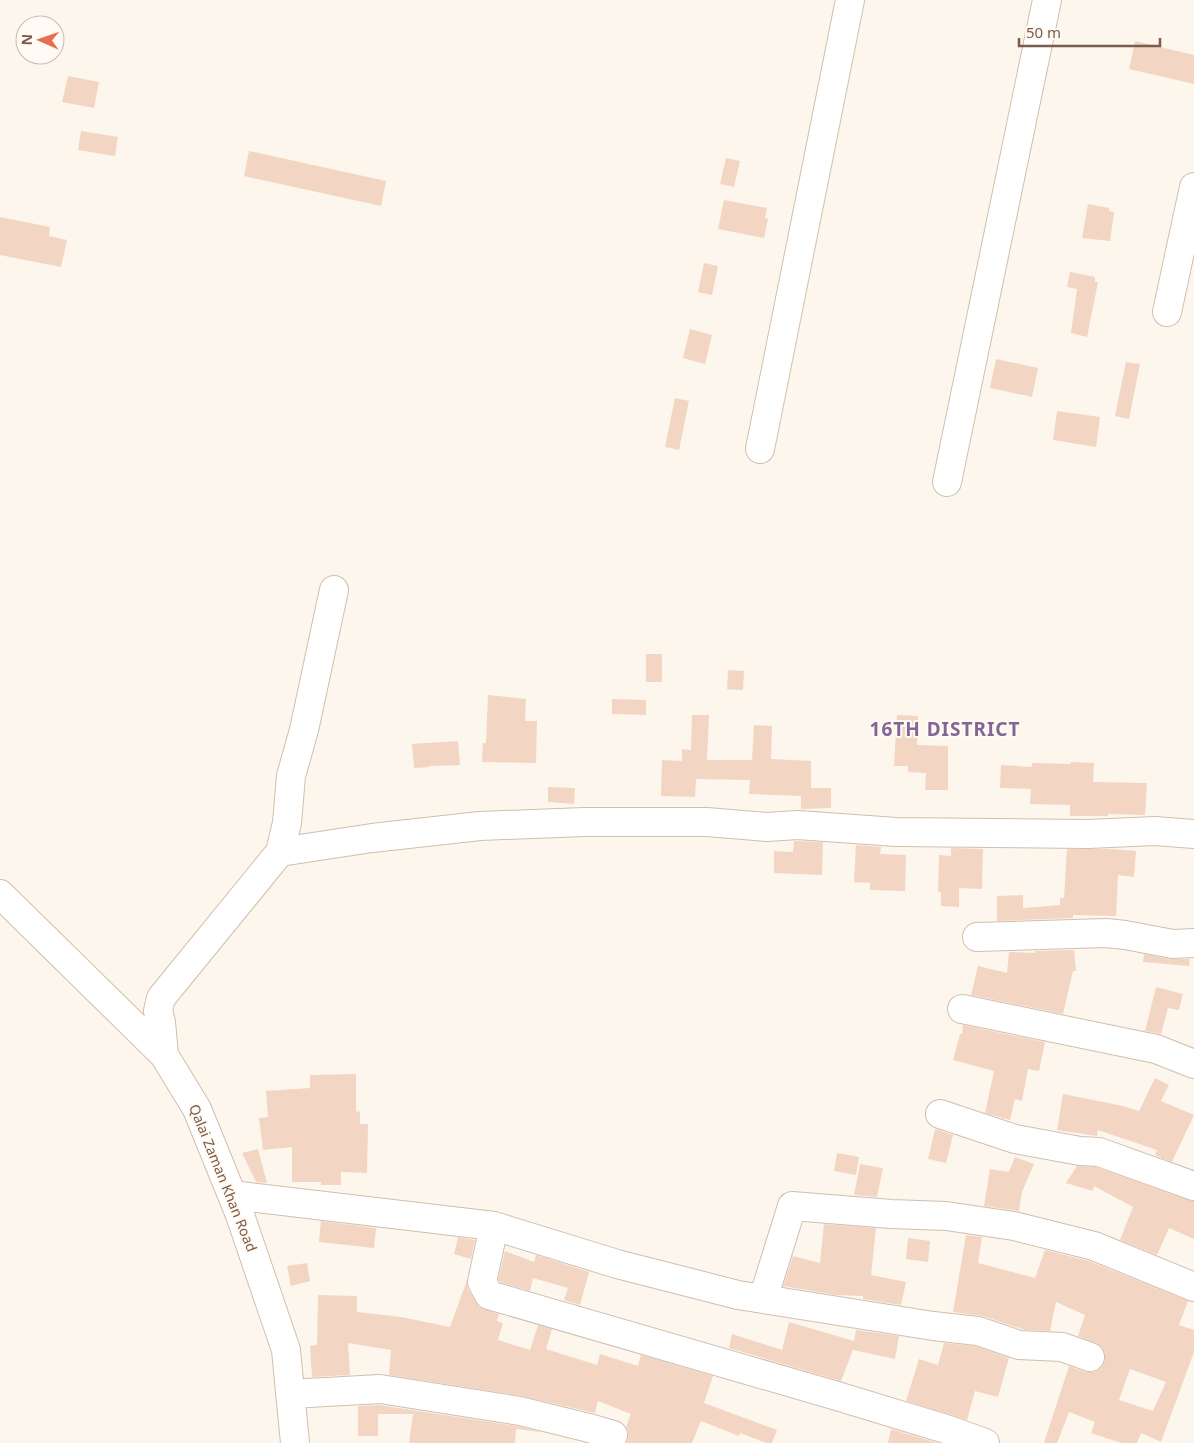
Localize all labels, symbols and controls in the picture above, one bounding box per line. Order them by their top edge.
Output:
north arrow [15,15,65,65]
scale bar [1019,15,1160,47]
text: 50 m [1026,22,1061,42]
text: N [17,34,36,46]
district label: 16TH DISTRICT [870,716,1020,742]
street label: Qalai Zaman Khan Road [185,1101,262,1254]

